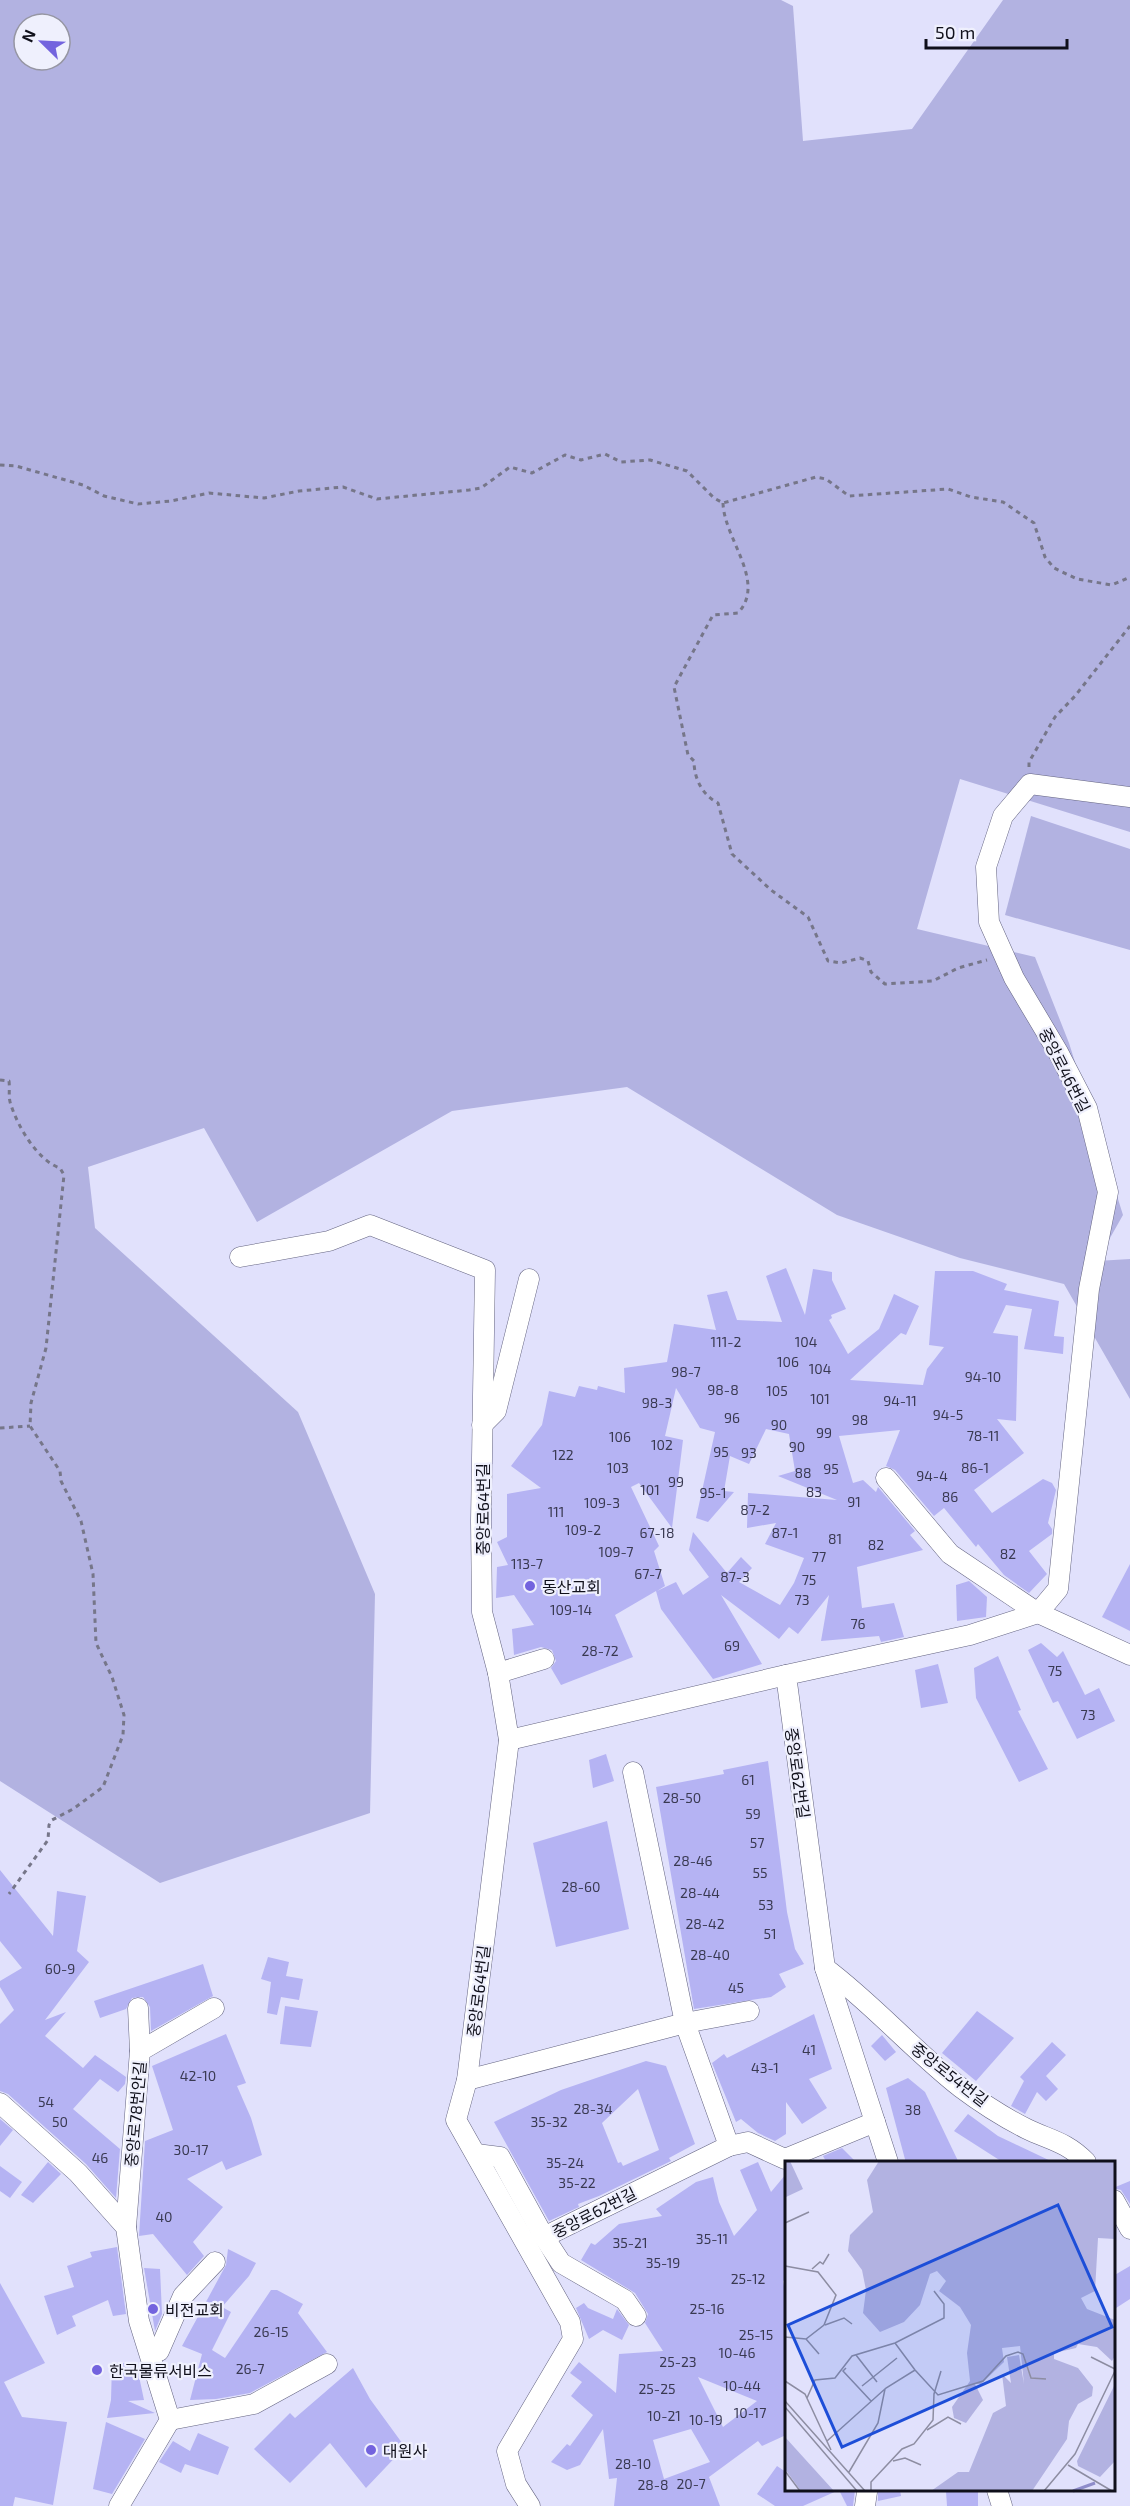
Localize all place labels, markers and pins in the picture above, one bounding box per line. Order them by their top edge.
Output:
place label: 동산교회 [542,1577,601,1596]
marker: 동산교회 [523,1579,537,1593]
place label: 비전교회 [165,2300,224,2319]
marker: 비전교회 [146,2302,160,2316]
place label: 한국물류서비스 [109,2361,212,2380]
marker: 한국물류서비스 [90,2363,104,2377]
place label: 대원사 [383,2441,427,2460]
marker: 대원사 [364,2443,378,2457]

